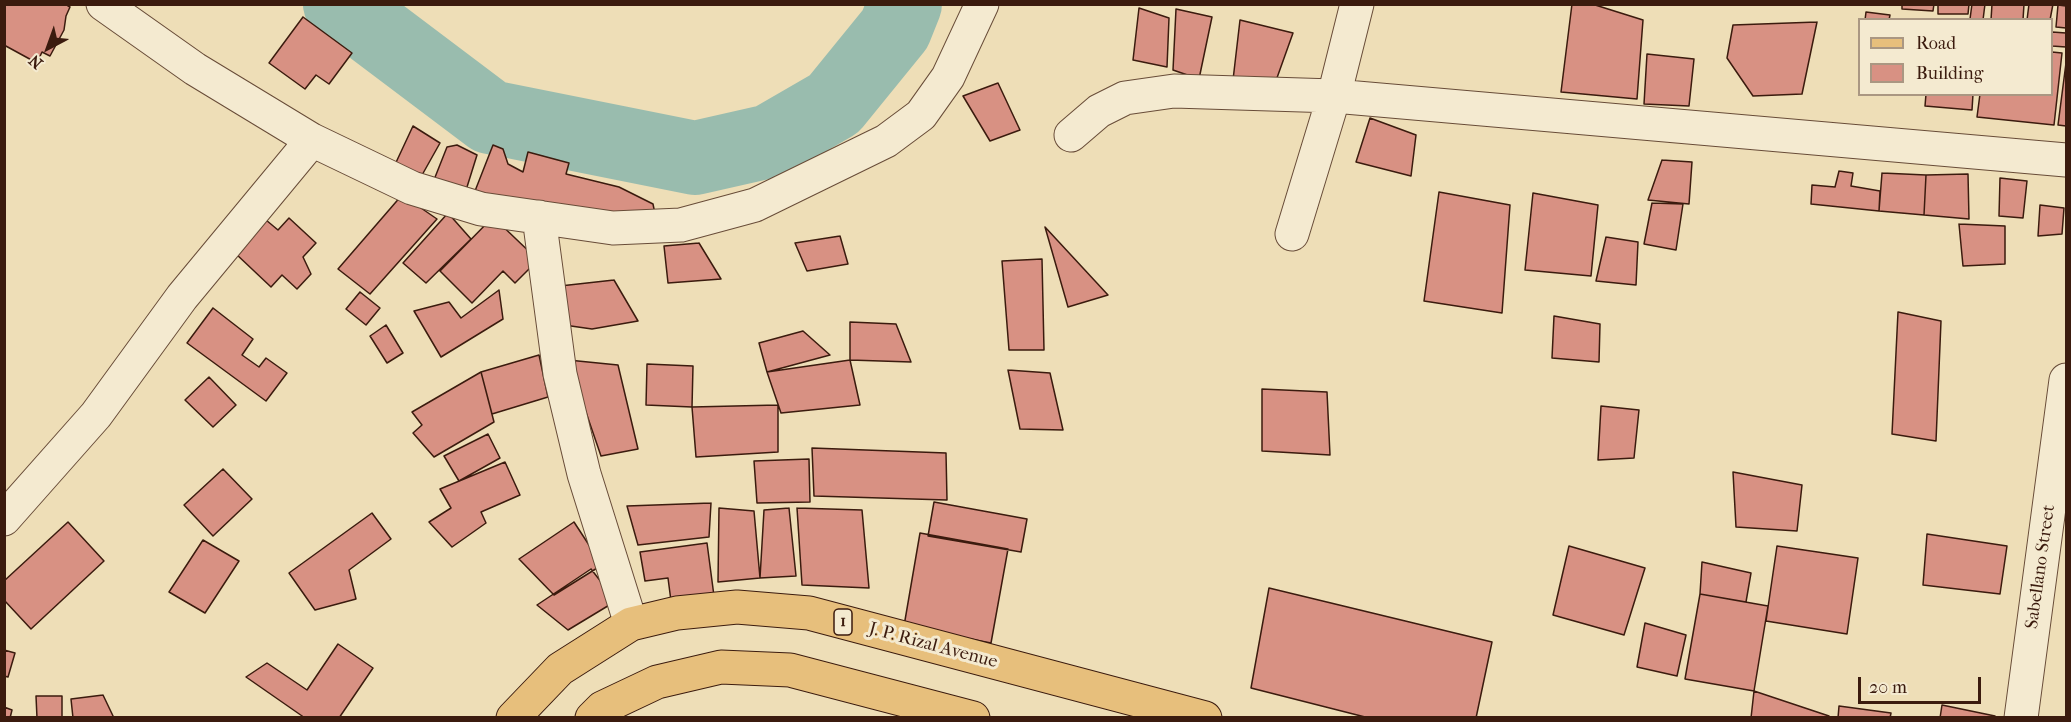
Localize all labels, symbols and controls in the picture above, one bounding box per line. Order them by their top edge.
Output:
north arrow [18,18,78,78]
legend [1858,18,2053,96]
text: Road [1916,33,1956,54]
text: N [25,51,47,73]
text: Building [1916,63,1983,84]
street label: Sabellano Street [2022,504,2060,630]
road number: 1 [834,609,852,635]
street label: J. P. Rizal Avenue [866,618,1000,674]
scale bar [1861,665,1984,703]
text: 20 m [1869,677,1907,698]

